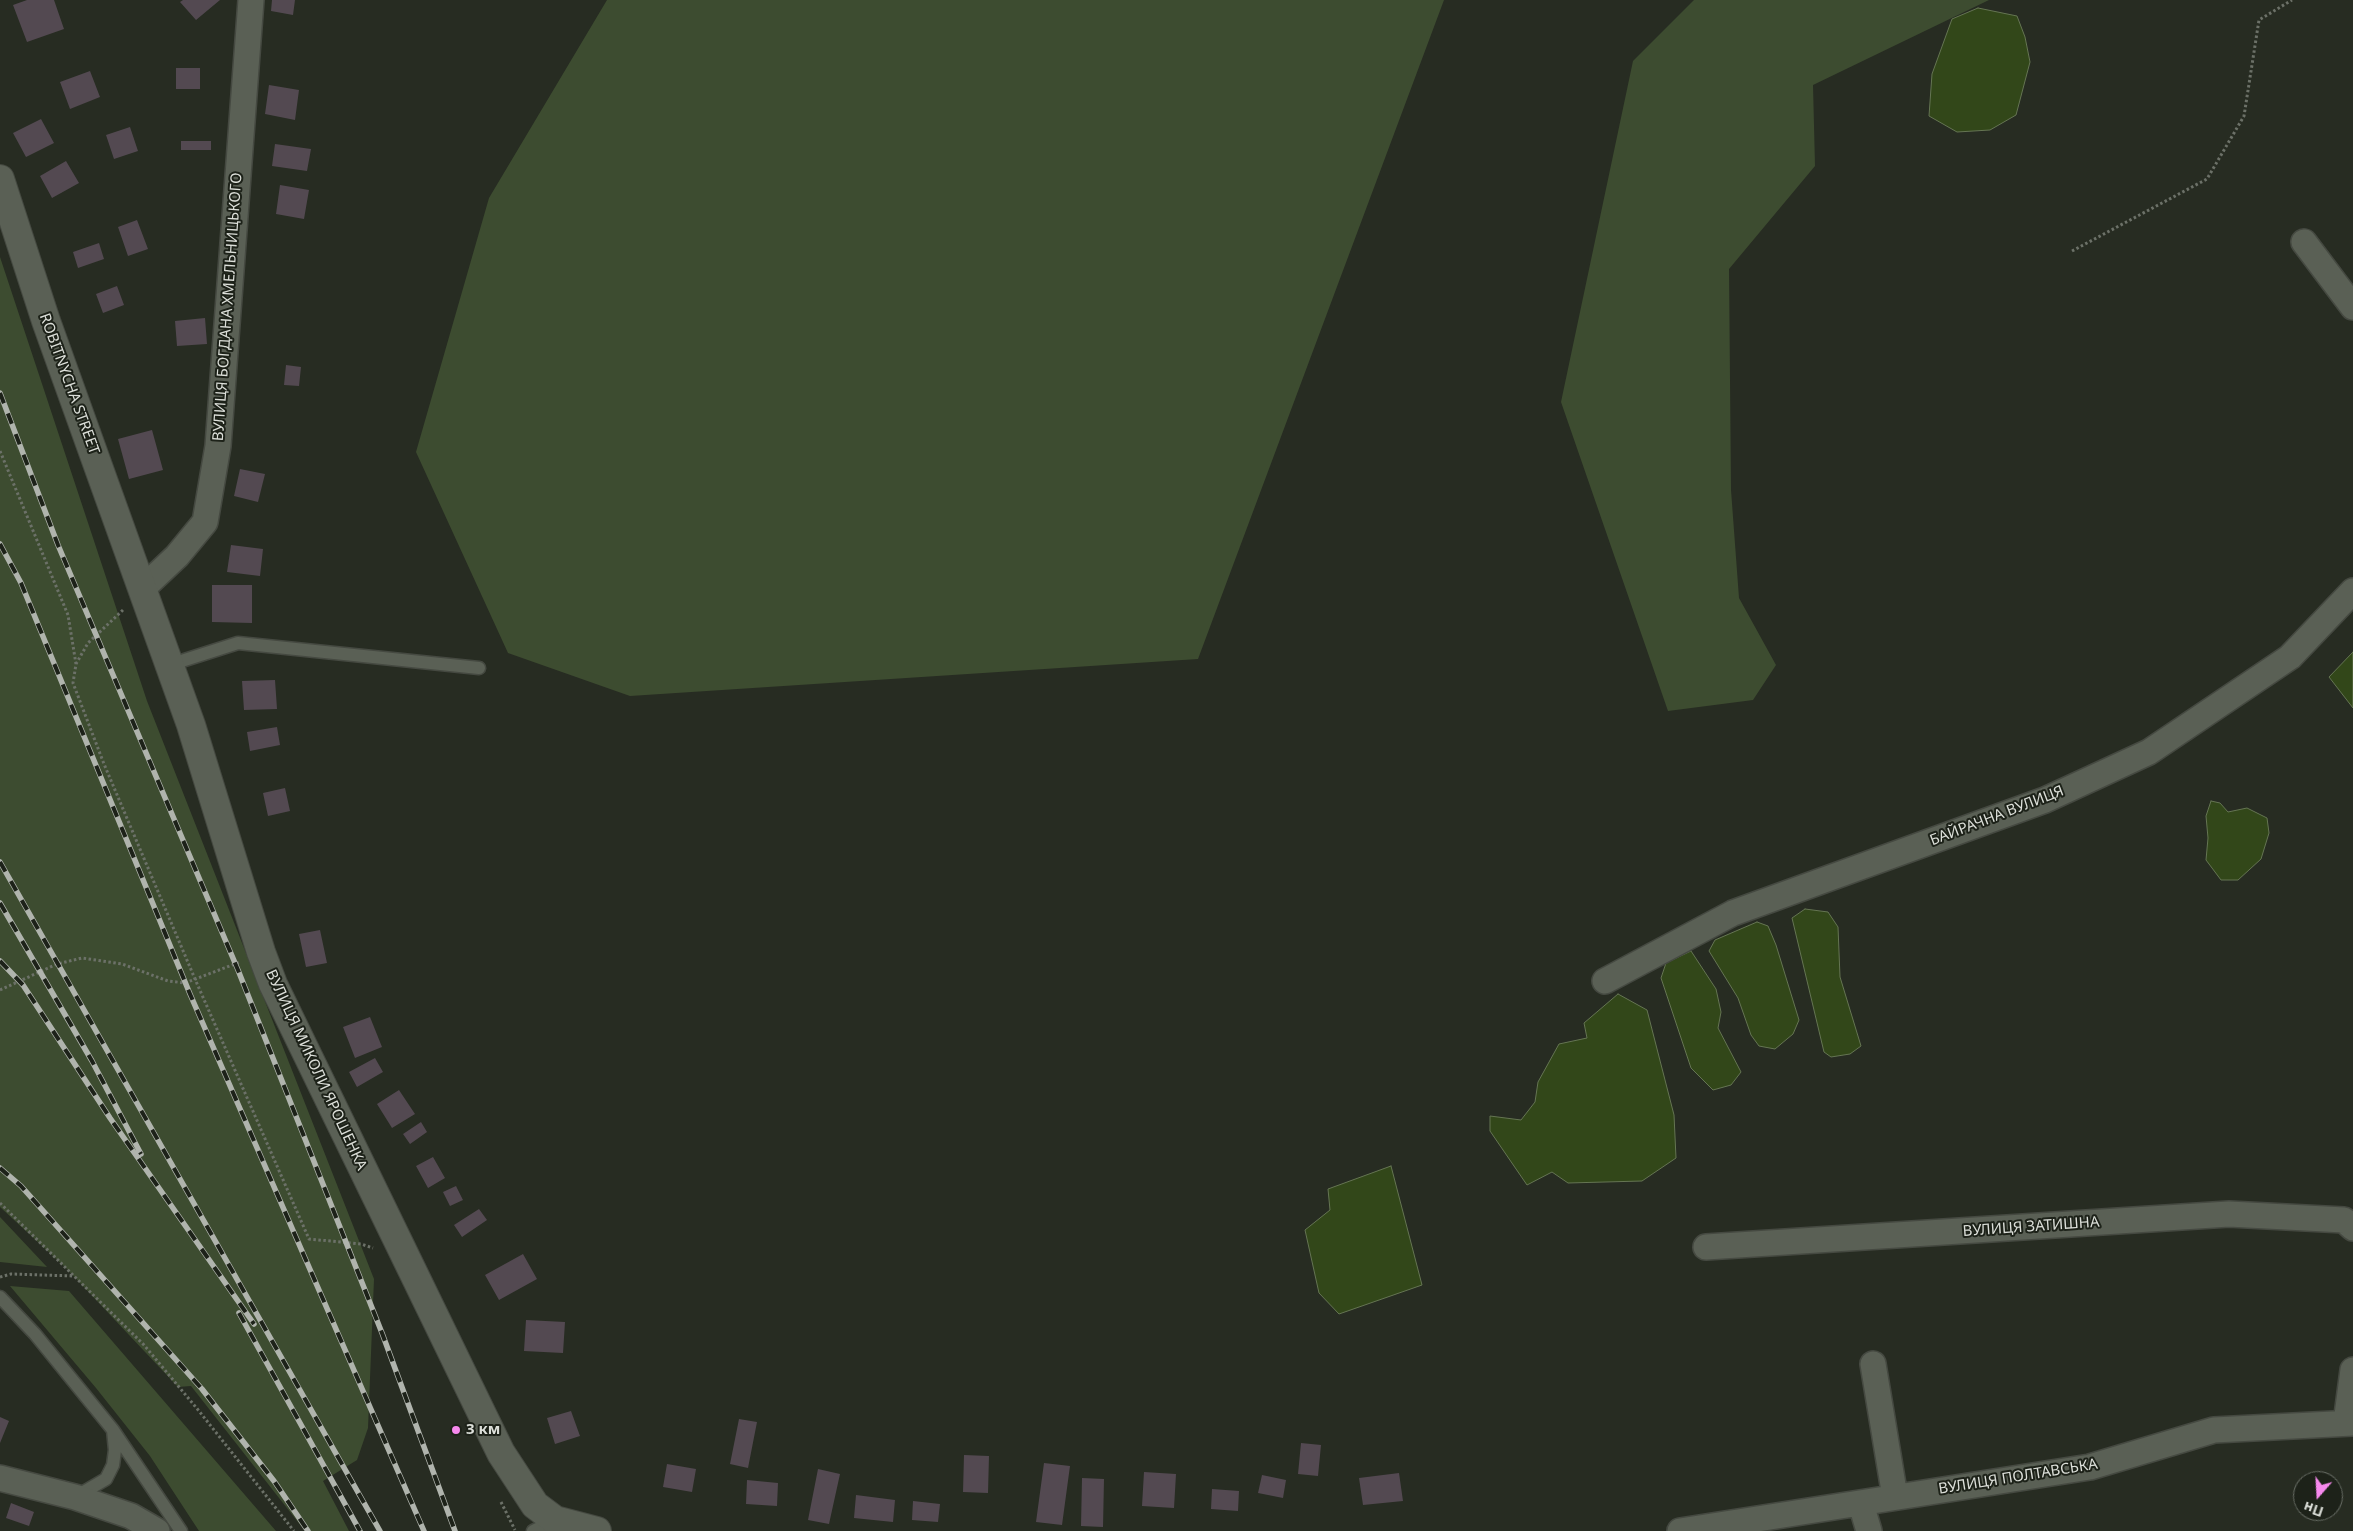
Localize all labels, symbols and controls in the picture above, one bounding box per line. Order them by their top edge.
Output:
street label: ВУЛИЦЯ БОГДАНА ХМЕЛЬНИЦЬКОГО [210,172,246,442]
street label: ROBITNYCHA STREET [35,311,103,457]
street label: БАЙРАЧНА ВУЛИЦЯ [1928,782,2066,850]
street label: ВУЛИЦЯ МИКОЛИ ЯРОШЕНКА [262,967,370,1173]
street label: ВУЛИЦЯ ЗАТИШНА [1962,1213,2100,1241]
place label: 3 км [466,1421,500,1439]
marker: 3 км [450,1424,462,1436]
street label: ВУЛИЦЯ ПОЛТАВСЬКА [1937,1456,2099,1498]
north arrow [2293,1471,2343,1521]
text: Пн [2301,1497,2326,1522]

